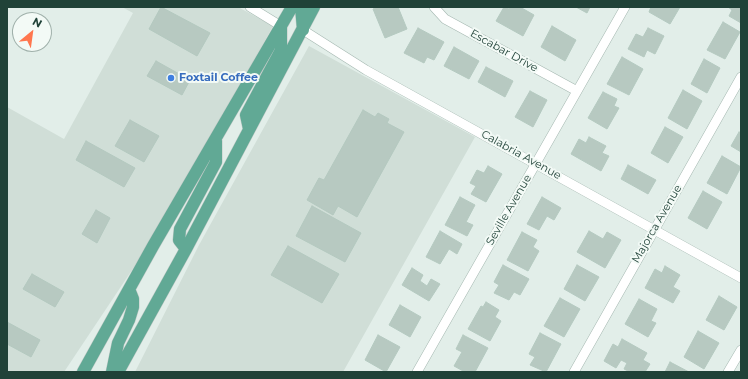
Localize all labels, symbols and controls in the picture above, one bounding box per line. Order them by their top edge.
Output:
north arrow [12,12,52,52]
text: N [30,14,45,31]
street label: Escabar Drive [468,27,540,75]
place label: Foxtail Coffee [179,71,258,85]
marker: Foxtail Coffee [166,73,176,83]
street label: Calabria Avenue [479,128,563,182]
street label: Seville Avenue [483,172,535,248]
street label: Majorca Avenue [629,182,685,266]

